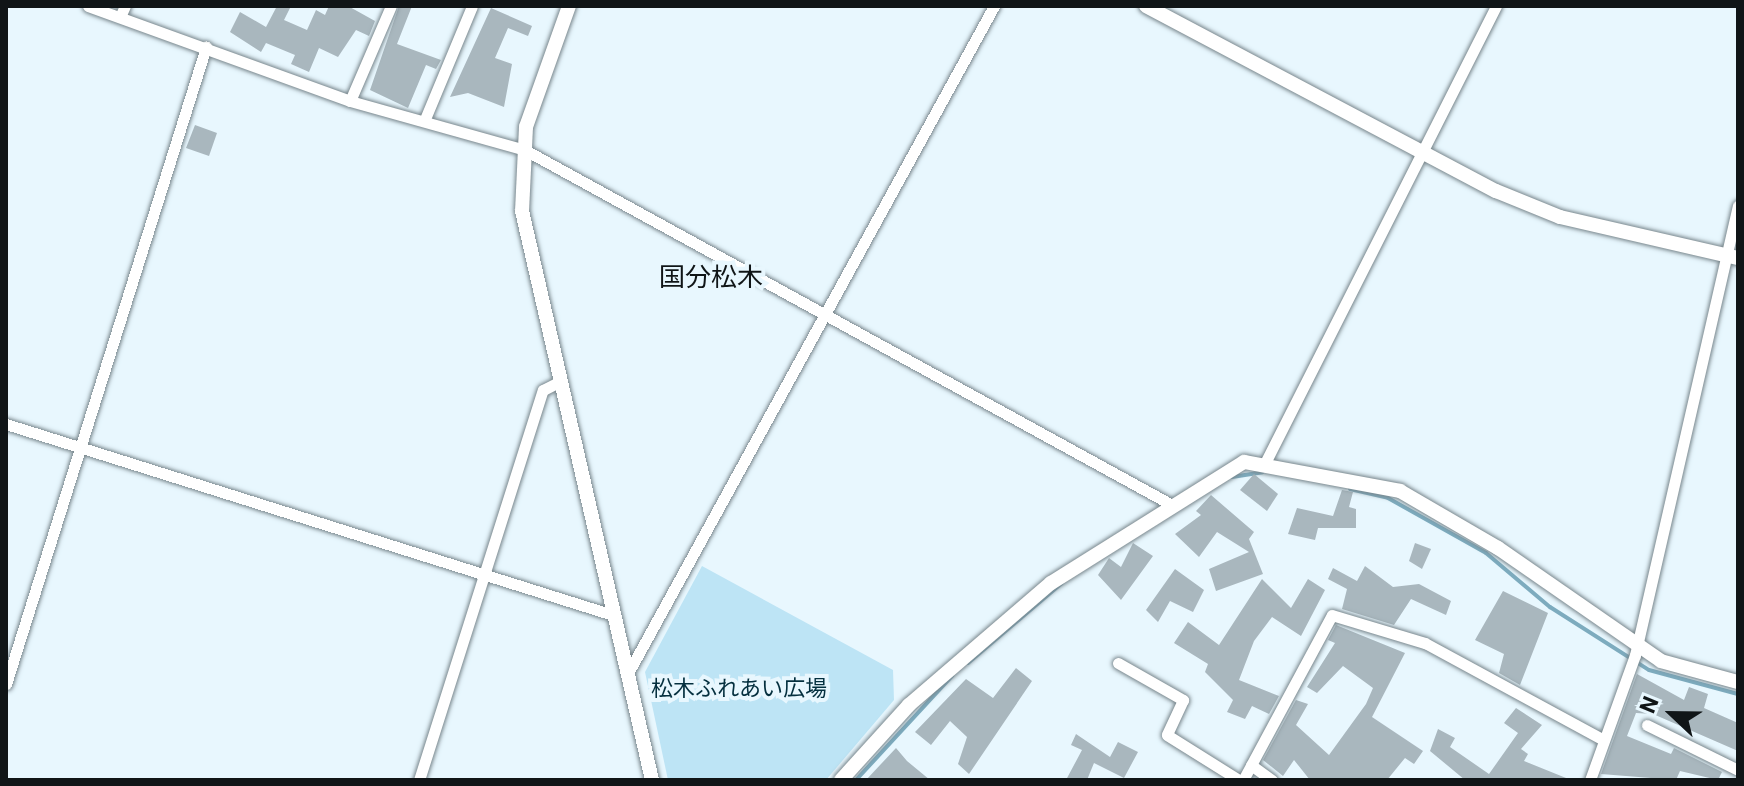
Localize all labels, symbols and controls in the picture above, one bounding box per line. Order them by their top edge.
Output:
district label: 国分松木 [659,262,763,294]
north arrow [1632,674,1712,754]
park label: 松木ふれあい広場 [651,676,827,702]
text: N [1635,693,1664,717]

